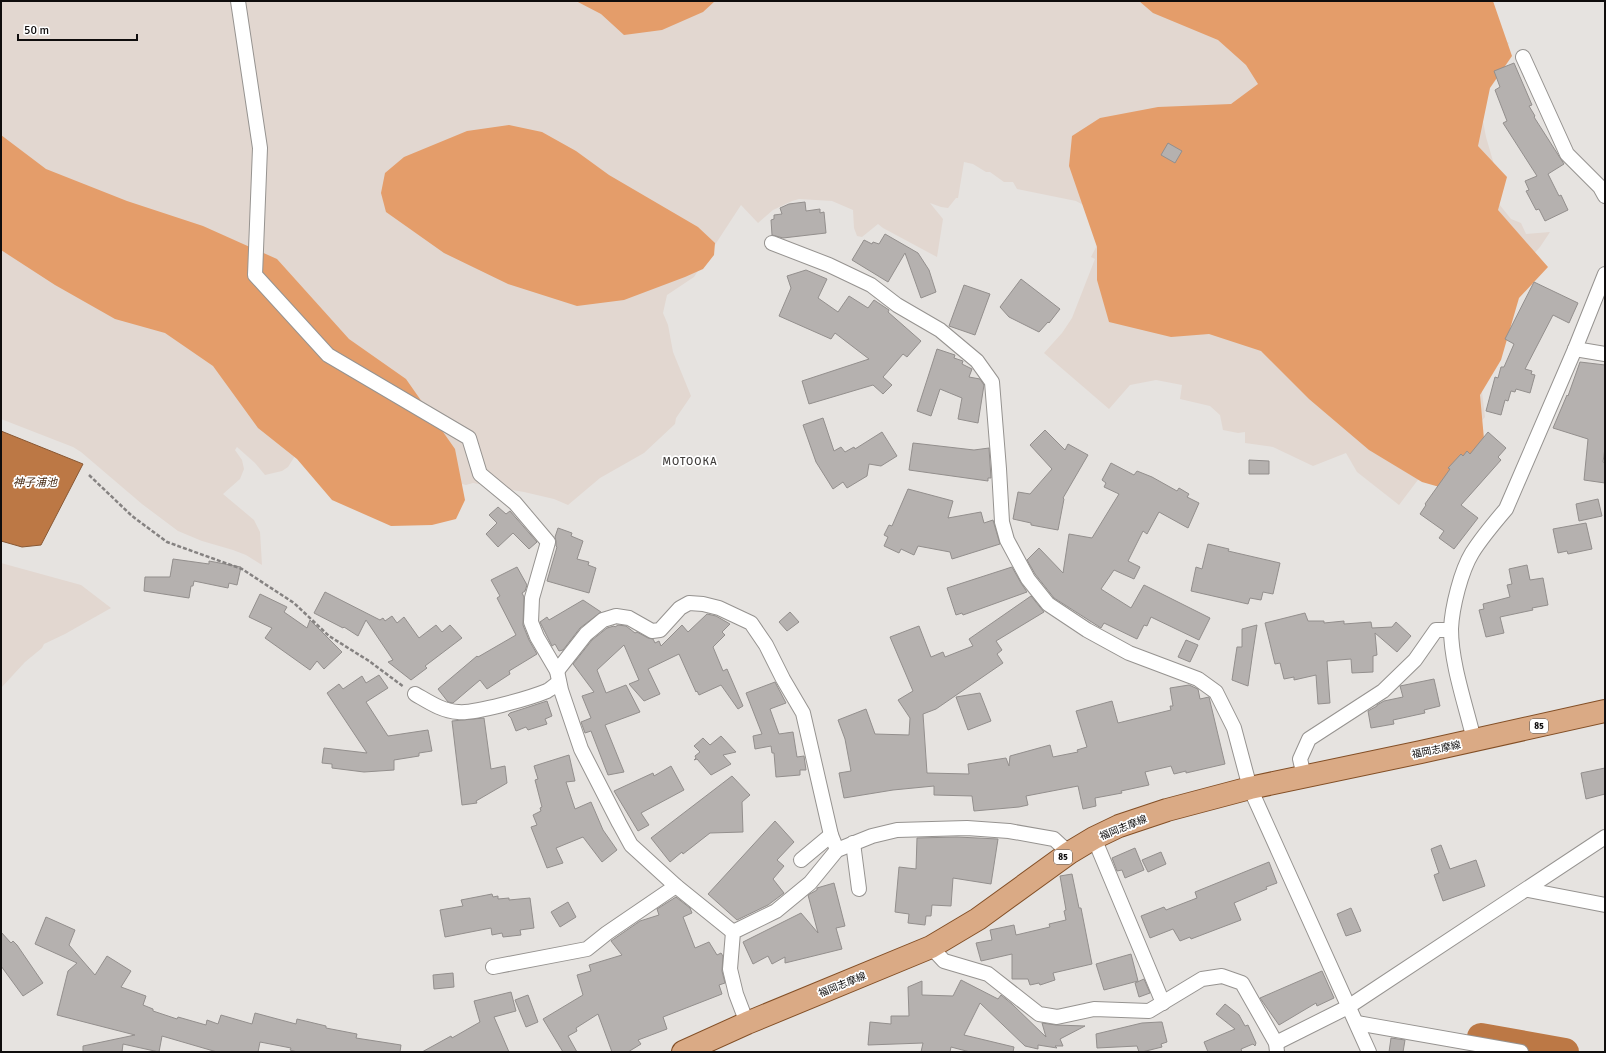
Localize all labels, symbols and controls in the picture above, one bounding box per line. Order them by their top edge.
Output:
scale bar [18,16,137,42]
text: 50 m [24,23,49,38]
district label: MOTOOKA [662,455,718,468]
water label: 神子浦池 [13,476,58,489]
road number: 85 [1530,719,1548,733]
street label: 福岡志摩線 [1411,739,1462,761]
street label: 福岡志摩線 [1098,813,1149,843]
road number: 85 [1054,850,1072,864]
street label: 福岡志摩線 [817,970,868,1000]

